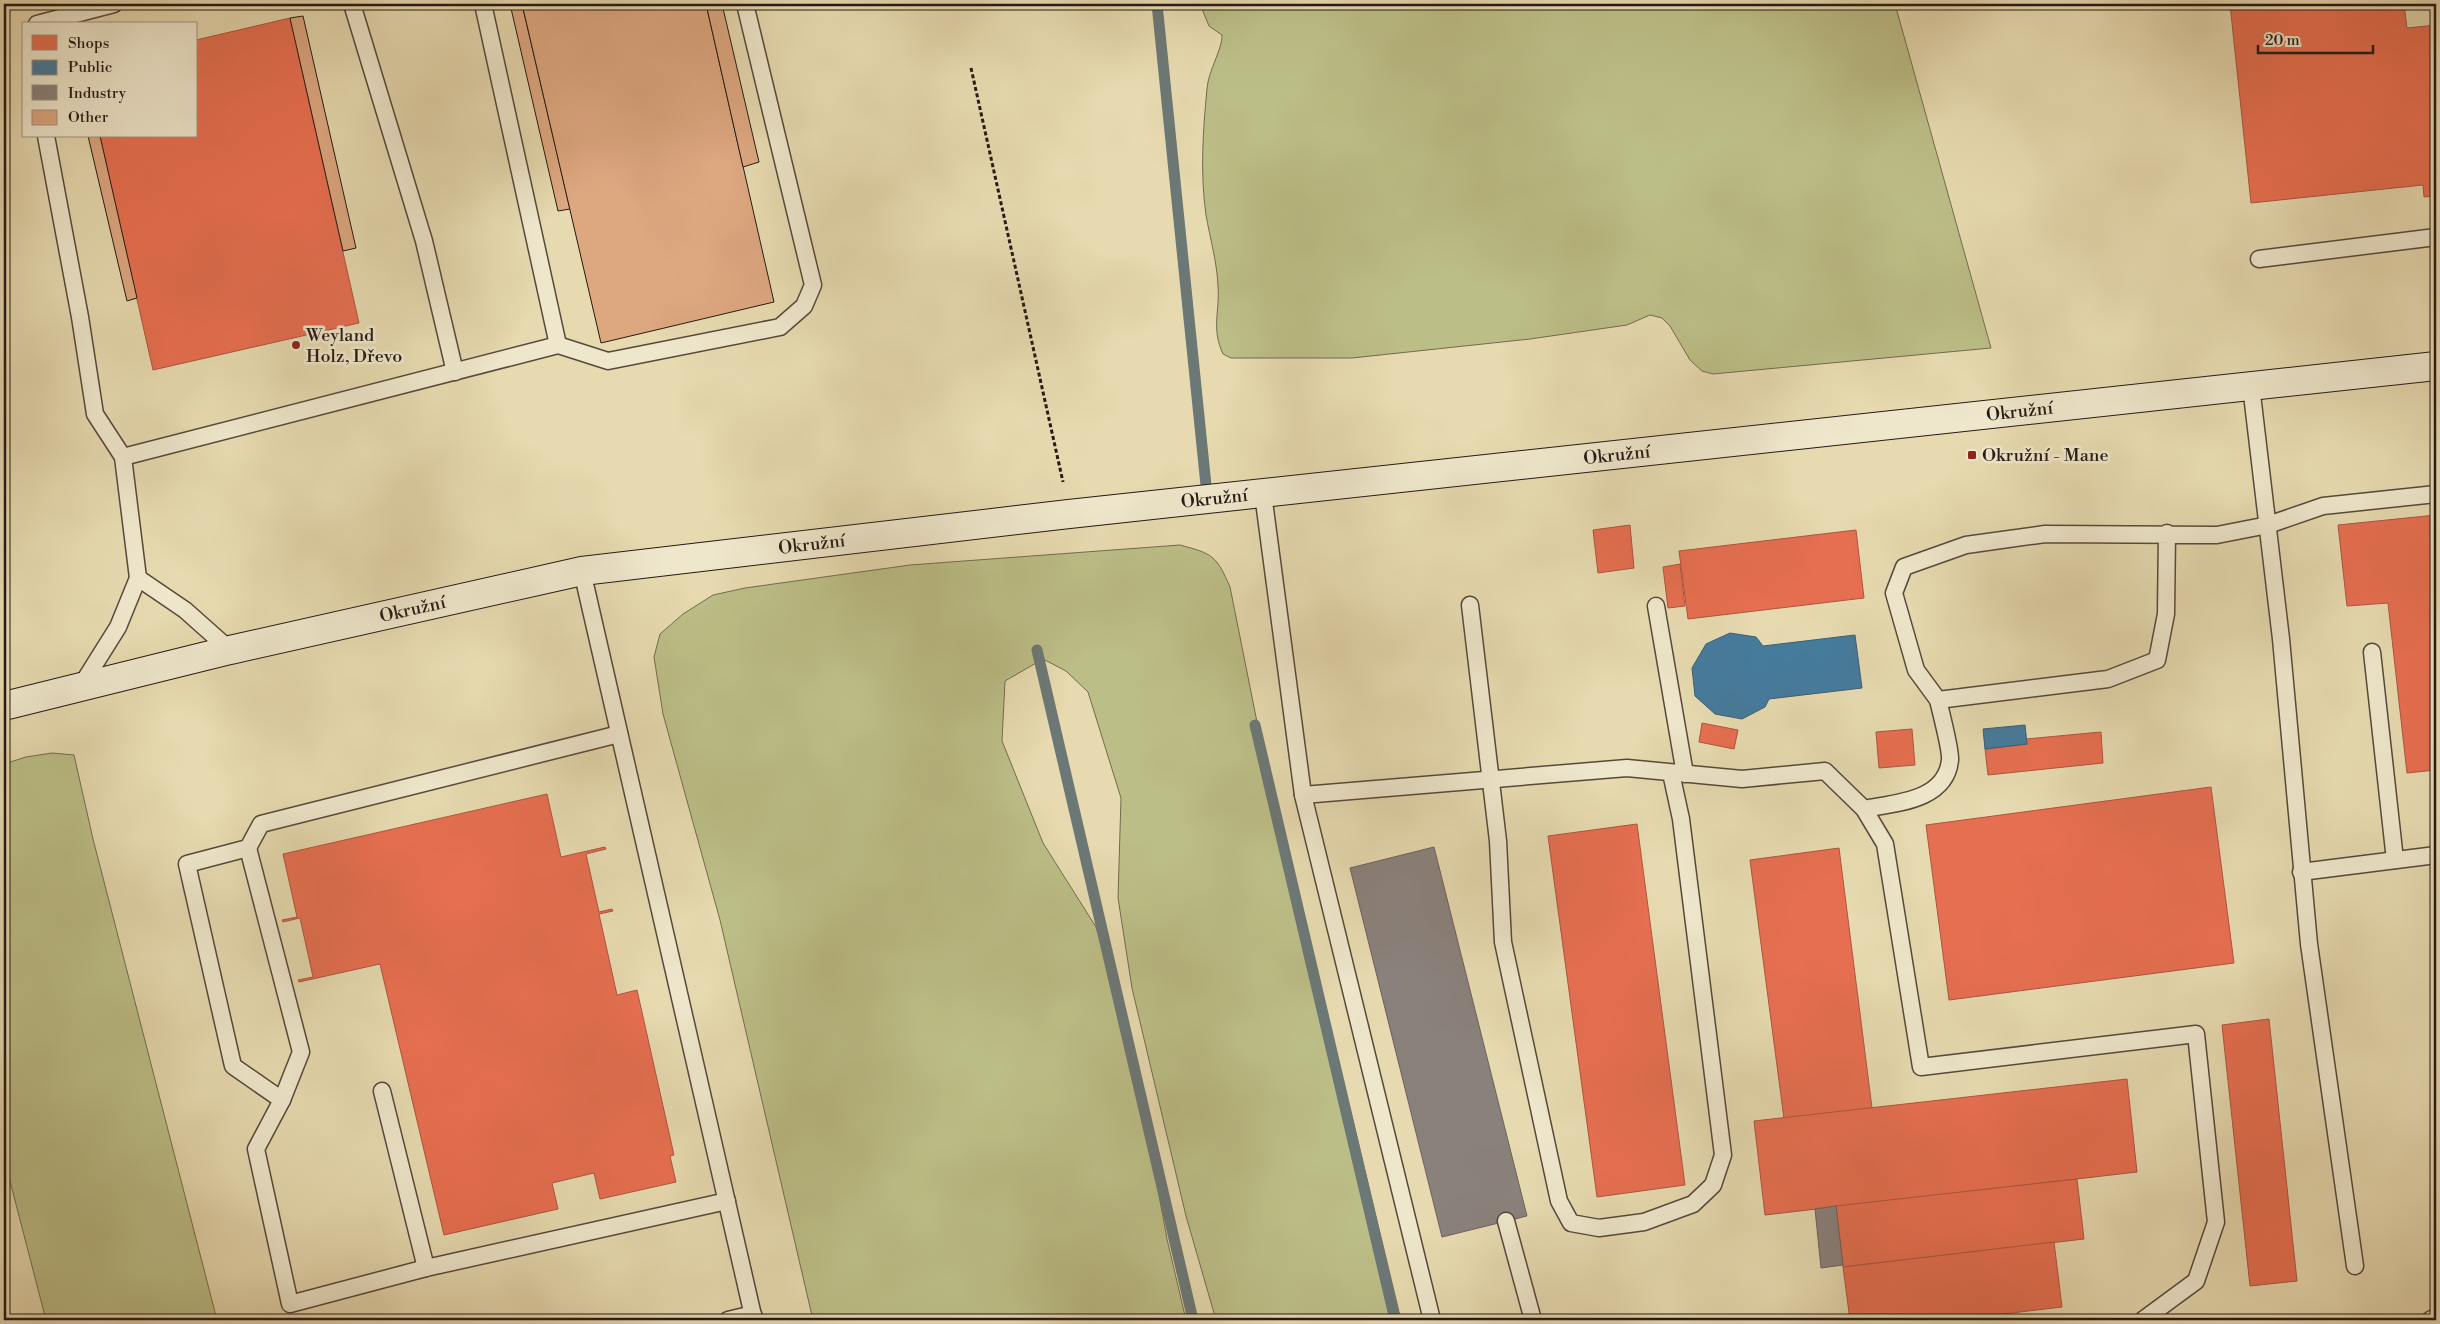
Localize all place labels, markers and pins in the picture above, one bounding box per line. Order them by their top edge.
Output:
place label: Weyland Holz, Dřevo [305,324,402,368]
marker: Weyland Holz, Dřevo [290,339,302,351]
place label: Okružní - Mane [1982,444,2109,467]
marker: Okružní - Mane [1966,449,1978,461]

